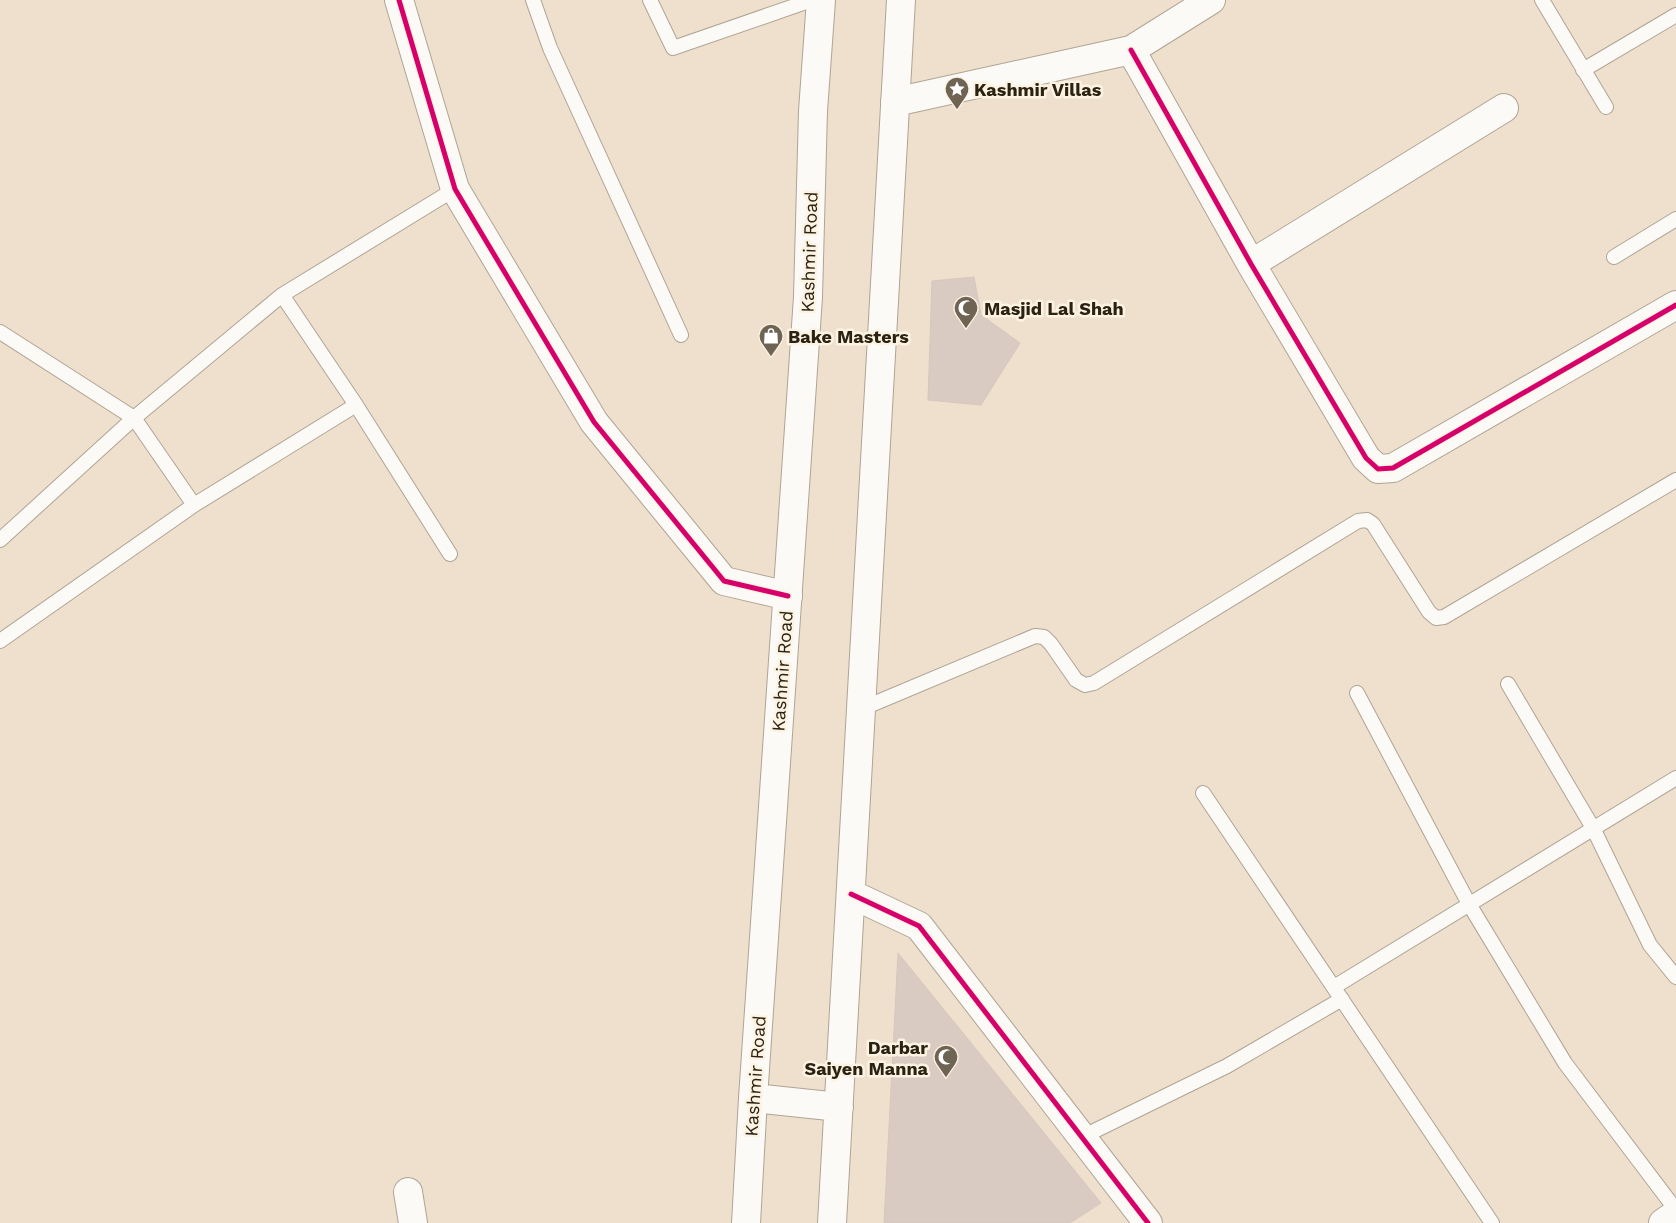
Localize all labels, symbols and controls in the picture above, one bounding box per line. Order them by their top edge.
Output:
place icon: Kashmir Villas [944,76,970,110]
place label: Kashmir Villas [974,79,1102,100]
street label: Kashmir Road [796,191,822,313]
mosque icon: Masjid Lal Shah [953,295,979,329]
place label: Masjid Lal Shah [984,298,1124,319]
shop icon: Bake Masters [758,323,784,357]
place label: Bake Masters [788,326,909,347]
street label: Kashmir Road [767,610,797,732]
street label: Kashmir Road [740,1015,770,1137]
place label: Darbar Saiyen Manna [805,1037,929,1079]
mosque icon: Darbar Saiyen Manna [933,1044,959,1078]

